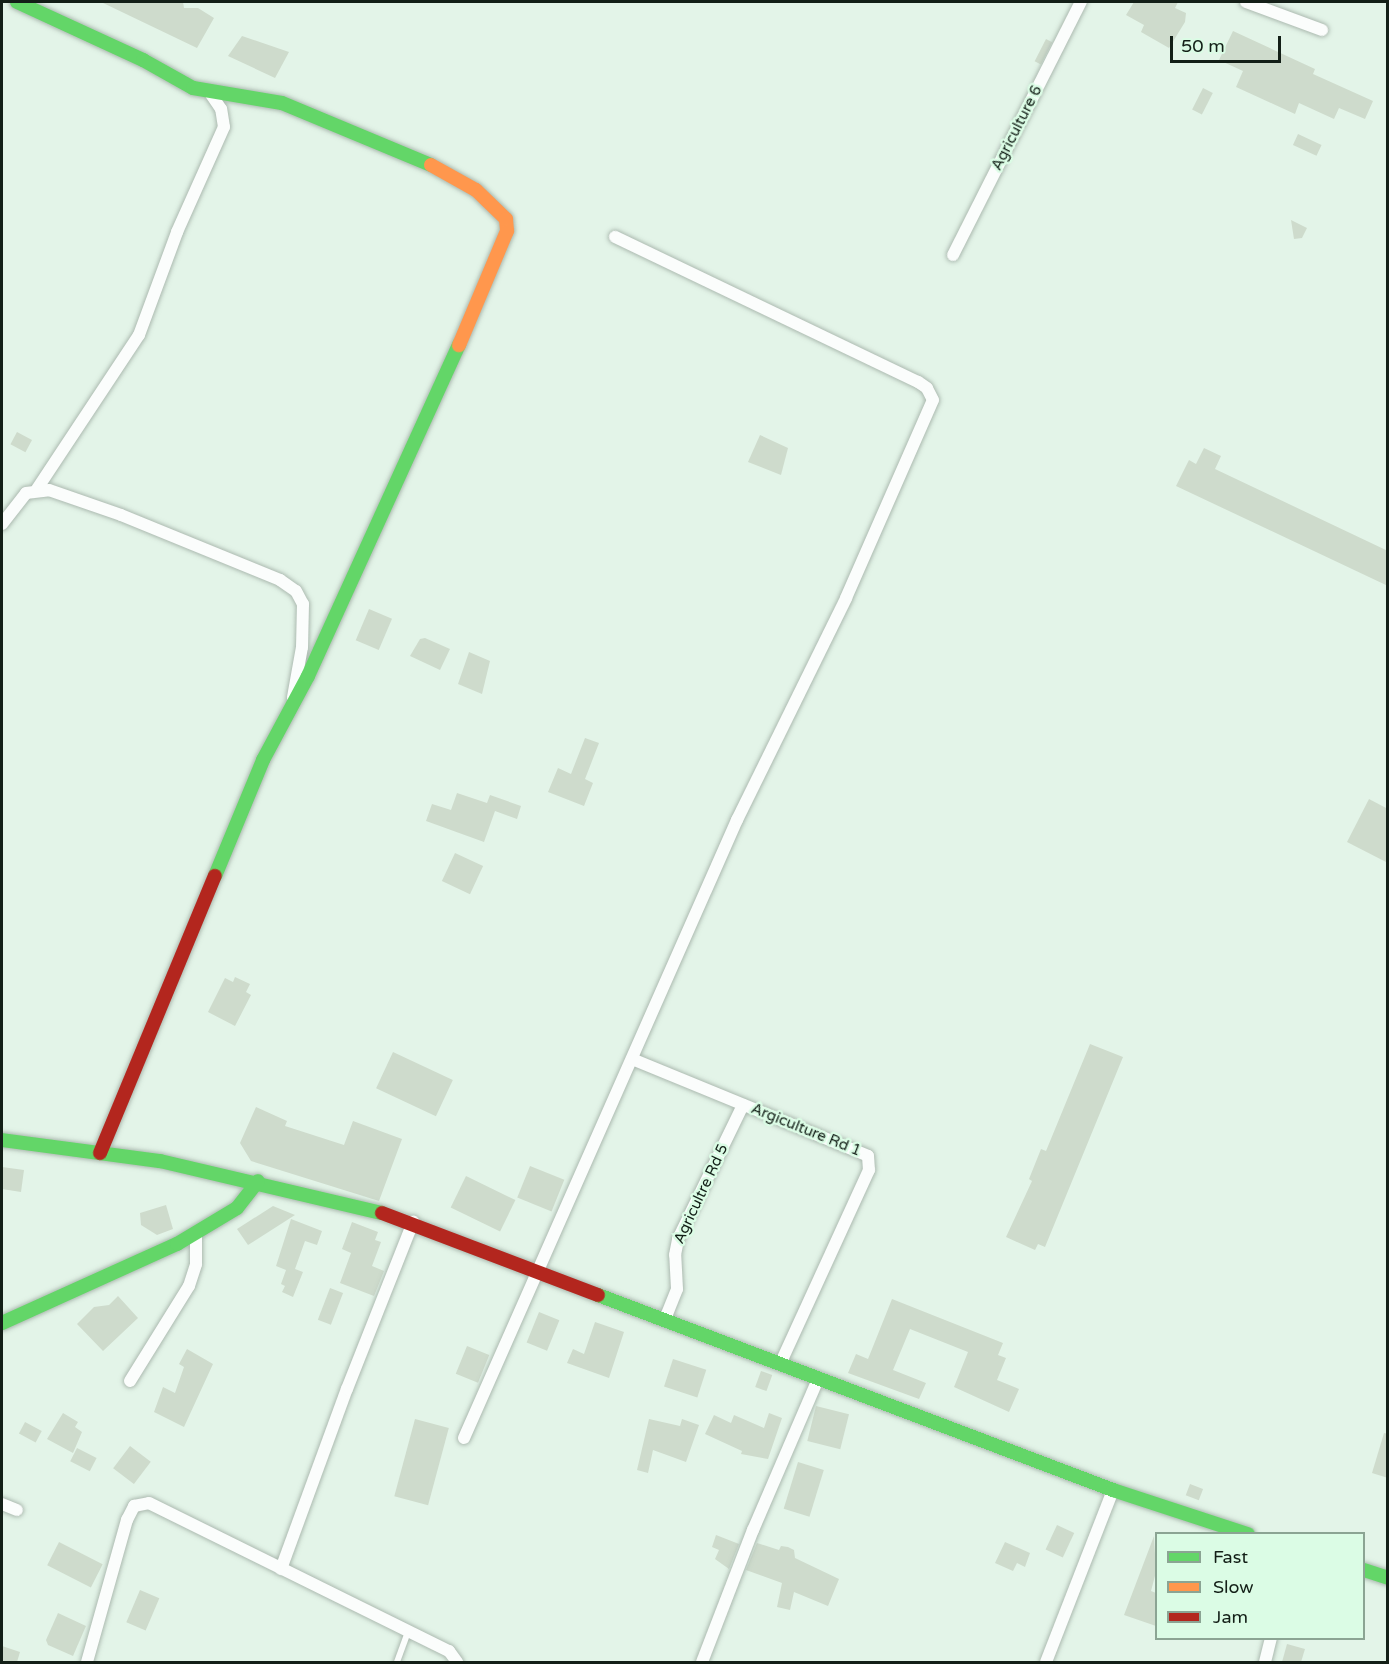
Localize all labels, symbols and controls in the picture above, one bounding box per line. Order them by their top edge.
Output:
scale bar [1173,24,1284,62]
text: 50 m [1181,35,1225,57]
street label: Agriculture 6 [988,82,1046,174]
street label: Argiculture Rd 1 [748,1100,864,1160]
street label: Agricultre Rd 5 [670,1141,732,1247]
legend [1155,1532,1365,1640]
text: Fast [1213,1546,1248,1568]
text: Slow [1213,1576,1254,1598]
text: Jam [1213,1606,1248,1628]

